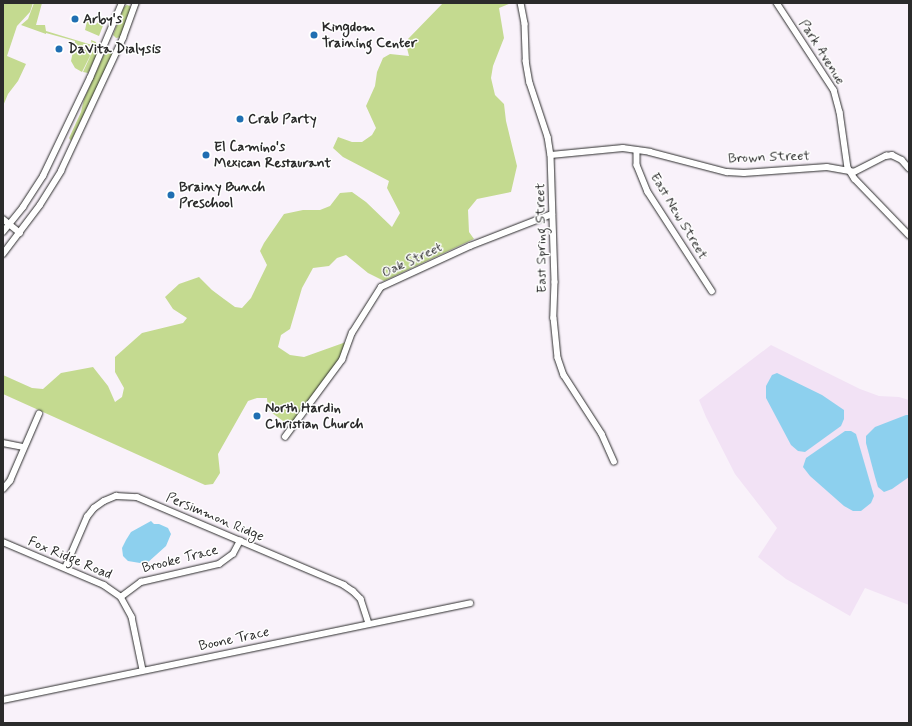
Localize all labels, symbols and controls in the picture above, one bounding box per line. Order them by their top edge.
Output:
place label: Arby's [83,11,122,27]
marker: Arby's [70,14,80,24]
street label: Park Avenue [795,16,849,88]
place label: Kingdom Training Center [322,19,420,52]
marker: Kingdom Training Center [309,30,319,40]
place label: DaVita Dialysis [68,41,161,57]
marker: DaVita Dialysis [53,43,65,55]
place label: Crab Party [248,111,316,127]
marker: Crab Party [235,114,245,124]
place label: El Camino's Mexican Restaurant [214,139,330,172]
street label: Brown Street [728,147,810,167]
marker: El Camino's Mexican Restaurant [201,150,211,160]
street label: East New Street [647,170,711,262]
place label: Brainy Bunch Preschool [179,179,263,212]
street label: East Spring Street [532,183,550,293]
marker: Brainy Bunch Preschool [166,190,176,200]
street label: Oak Street [378,238,446,282]
place label: North Hardin Christian Church [265,400,367,432]
marker: North Hardin Christian Church [252,411,262,421]
street label: Persimmon Ridge [163,489,267,545]
street label: Fox Ridge Road [26,533,114,583]
street label: Brooke Trace [142,542,218,576]
street label: Boone Trace [198,624,270,654]

